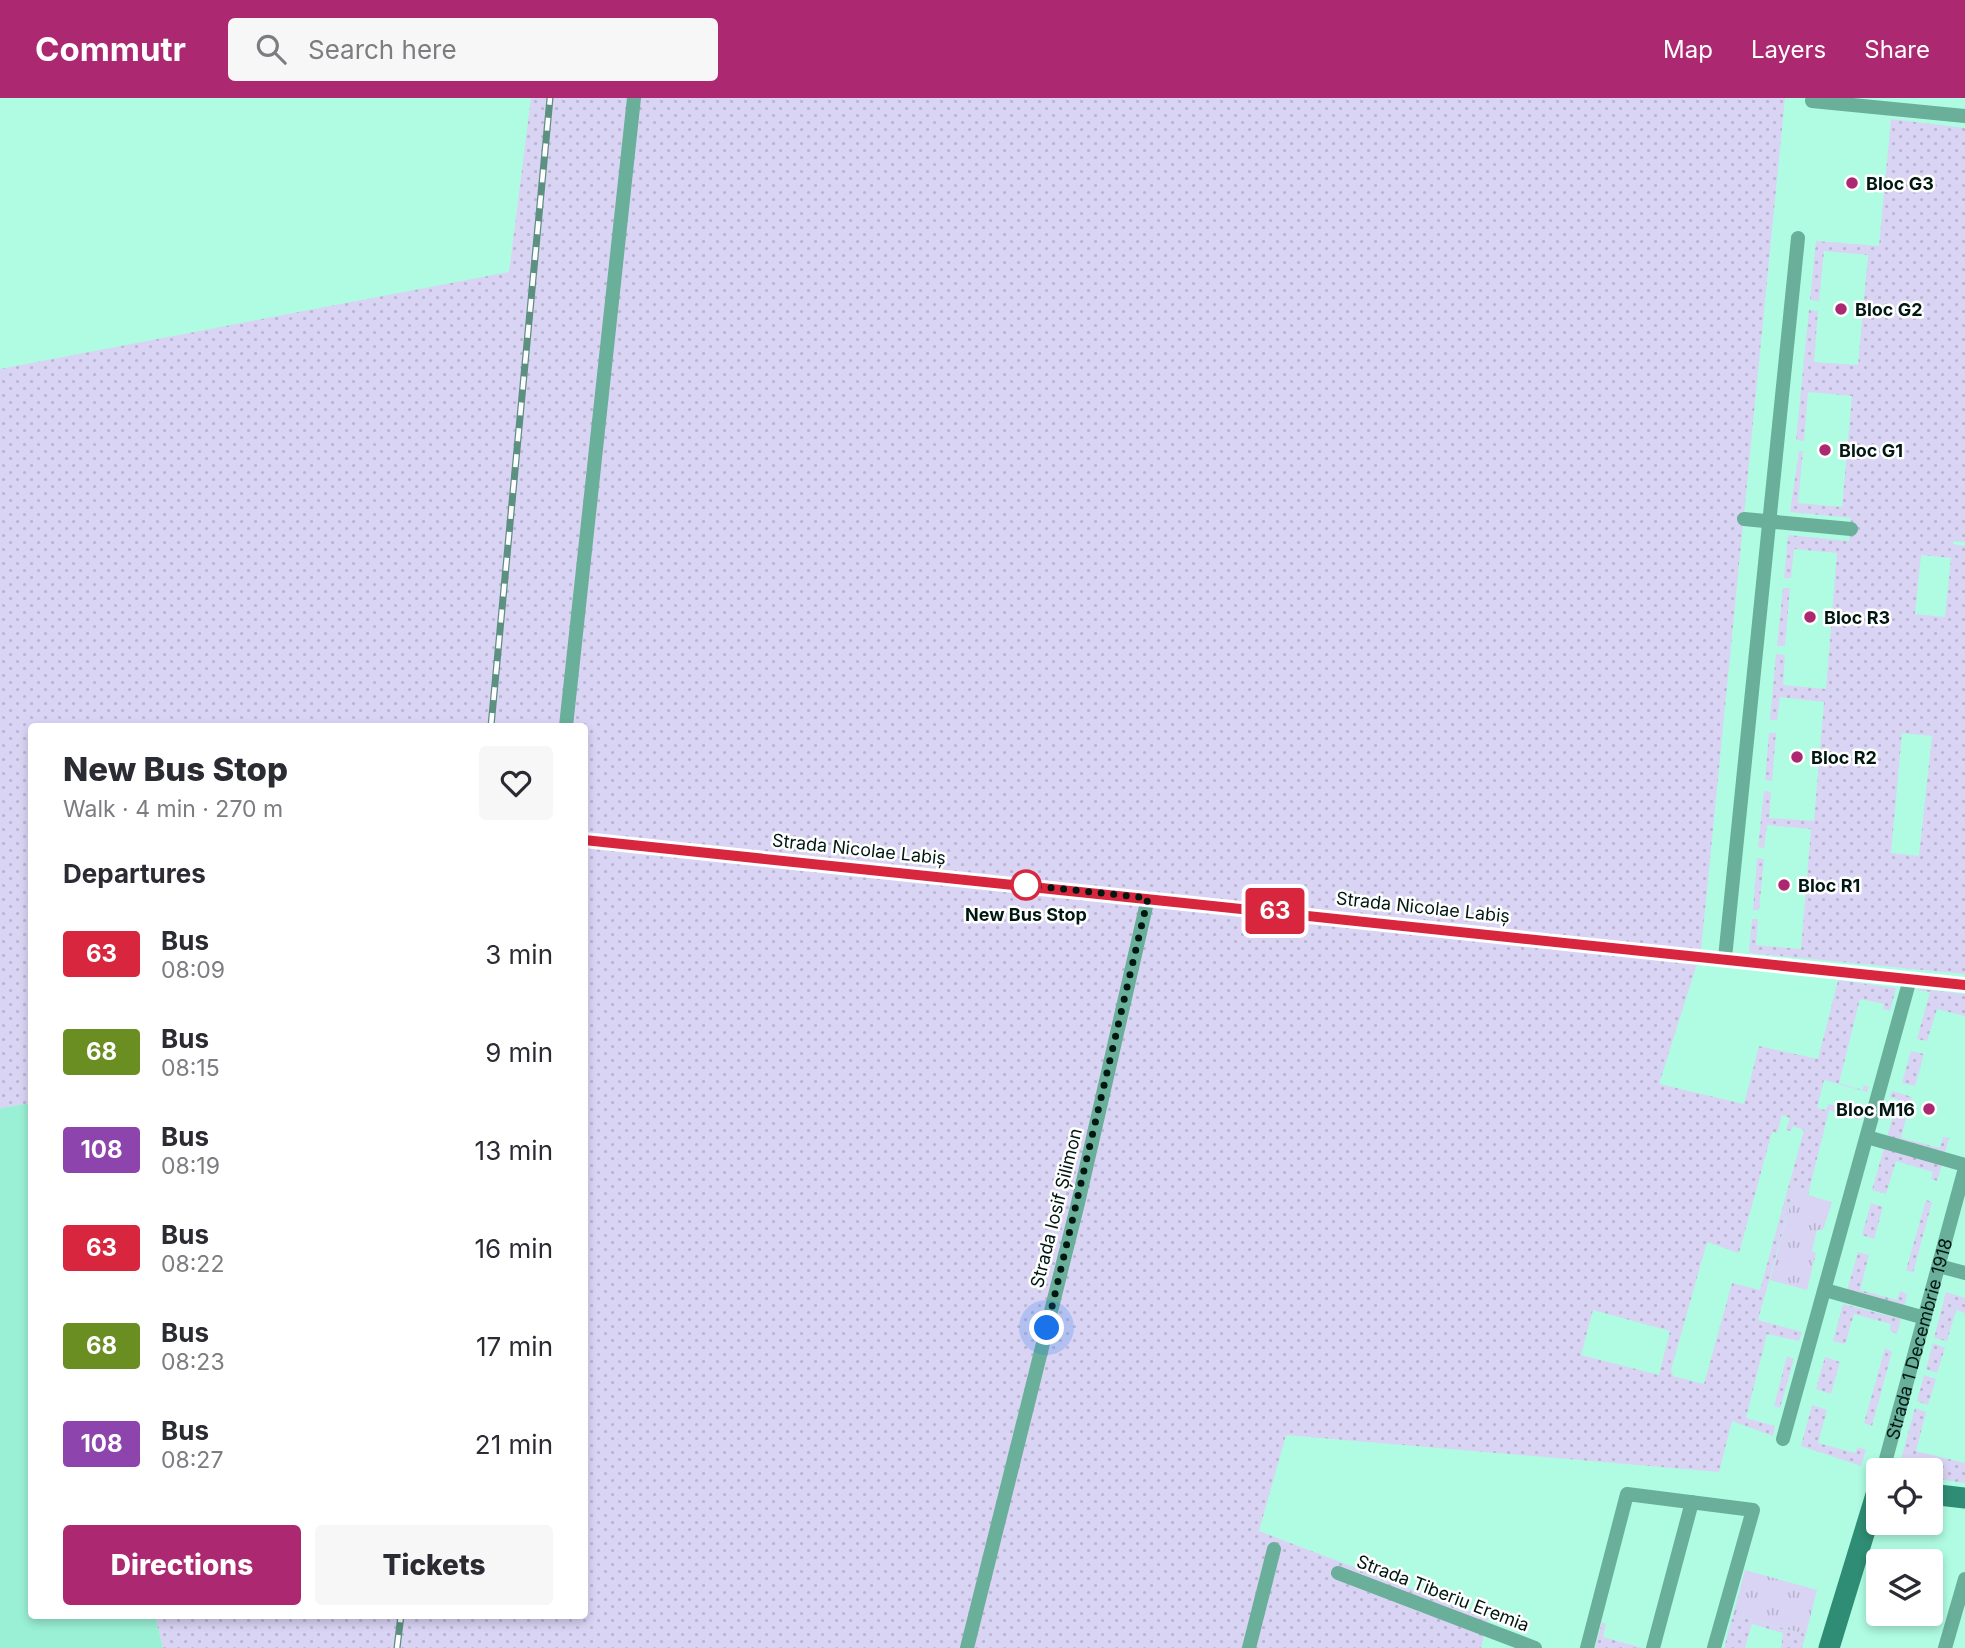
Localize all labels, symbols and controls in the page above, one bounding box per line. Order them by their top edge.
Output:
search box [228,18,718,81]
text: Commutr [35,29,186,69]
icon: search [252,30,290,68]
text: Search here [308,34,457,65]
text: Map [1663,35,1713,64]
text: Layers [1751,35,1826,64]
text: Share [1864,35,1930,64]
place label: Bloc G3 [1866,173,1934,194]
marker: Bloc G3 [1844,175,1860,191]
place label: Bloc G2 [1855,299,1923,320]
marker: Bloc G2 [1833,301,1849,317]
place label: Bloc G1 [1839,440,1903,461]
marker: Bloc G1 [1817,442,1833,458]
place label: Bloc R3 [1824,607,1890,628]
marker: Bloc R3 [1802,609,1818,625]
button: heart [479,746,553,820]
place label: Bloc R2 [1811,747,1877,768]
text: New Bus Stop [63,749,288,789]
marker: Bloc R2 [1789,749,1805,765]
text: Walk · 4 min · 270 m [63,795,283,823]
street label: Strada Nicolae Labiș [771,829,947,870]
text: Departures [63,858,206,889]
marker: New Bus Stop [1011,870,1041,900]
place label: Bloc R1 [1798,875,1860,896]
marker: Bloc R1 [1776,877,1792,893]
street label: Strada Nicolae Labiș [1335,887,1511,928]
line badge: 63 [1244,888,1306,934]
text: 63 [1259,896,1291,925]
place label: New Bus Stop [965,904,1087,925]
text: Bus [161,925,209,956]
text: 63 [86,939,117,968]
text: 3 min [485,939,553,970]
text: 08:09 [161,956,225,984]
text: Bus [161,1023,209,1054]
text: 68 [86,1037,117,1066]
text: 9 min [485,1037,553,1068]
text: 08:15 [161,1054,220,1082]
place label: Bloc M16 [1836,1099,1915,1120]
marker: Bloc M16 [1921,1101,1937,1117]
text: Bus [161,1121,209,1152]
street label: Strada Iosif Șilimon [1026,1126,1087,1290]
text: 108 [80,1135,123,1164]
text: 13 min [475,1135,553,1166]
text: 08:19 [161,1152,220,1180]
text: Bus [161,1219,209,1250]
text: 63 [86,1233,117,1262]
text: 16 min [475,1233,553,1264]
street label: Strada 1 Decembrie 1918 [1881,1236,1956,1442]
text: 08:22 [161,1250,224,1278]
your location [1029,1310,1064,1345]
text: Bus [161,1317,209,1348]
text: 68 [86,1331,117,1360]
text: 17 min [476,1331,553,1362]
text: 08:23 [161,1348,225,1376]
text: Bus [161,1415,209,1446]
text: 108 [80,1429,123,1458]
text: 21 min [475,1429,553,1460]
text: 08:27 [161,1446,223,1474]
map controls [1866,1458,1943,1626]
button: locate [1866,1458,1943,1535]
button: Directions [63,1525,301,1605]
button: Tickets [315,1525,553,1605]
button: layers [1866,1549,1943,1626]
street label: Strada Tiberiu Eremia [1354,1550,1532,1636]

